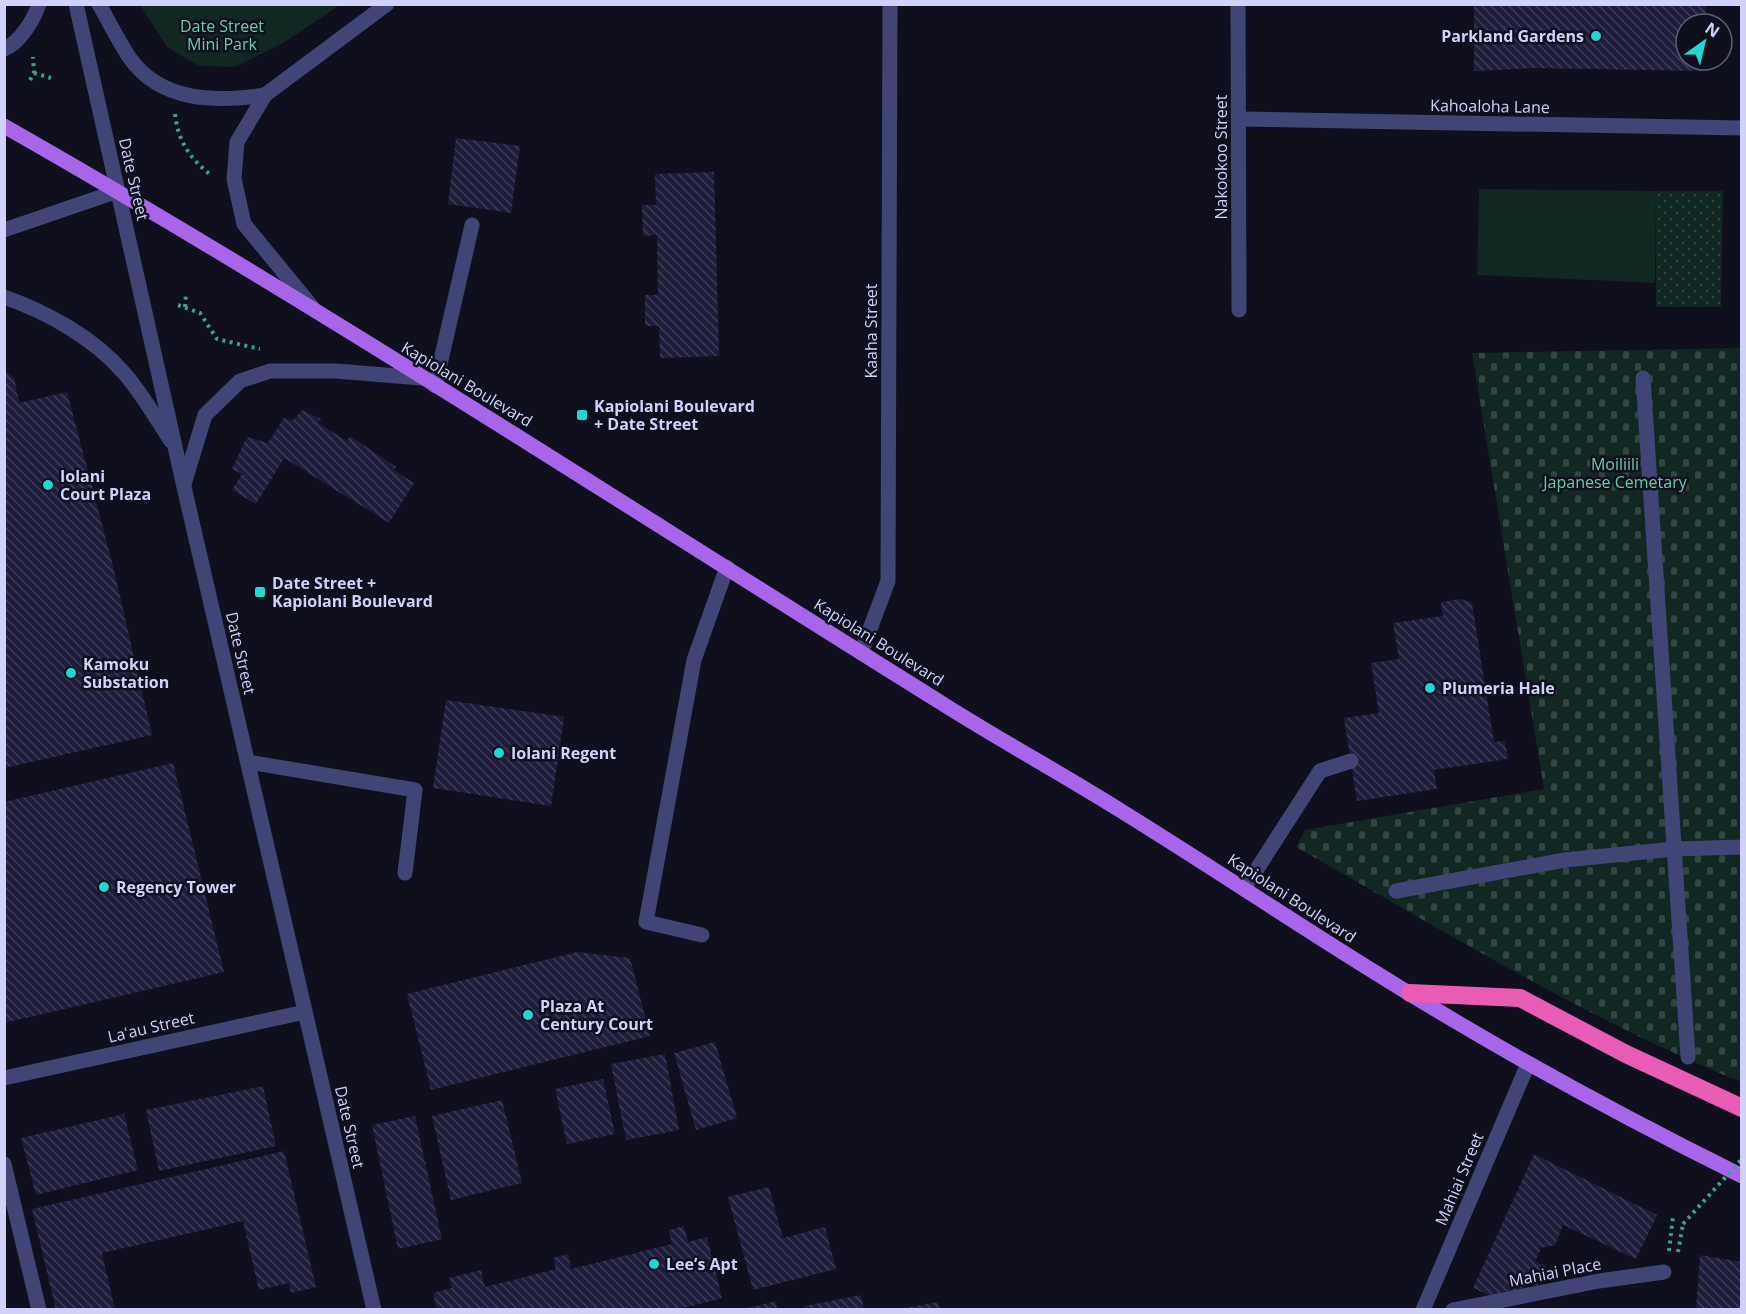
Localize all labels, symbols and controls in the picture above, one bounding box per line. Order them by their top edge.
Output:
north arrow [1674,12,1734,72]
park label: Date Street Mini Park [180,15,264,55]
text: N [1701,17,1724,42]
place label: Parkland Gardens [1441,25,1584,47]
marker: Parkland Gardens [1589,29,1603,43]
street label: Nakookoo Street [1210,94,1232,220]
street label: Kahoaloha Lane [1430,94,1550,118]
street label: Date Street [114,136,154,223]
street label: Kaaha Street [860,283,882,379]
street label: Kapiolani Boulevard [397,336,537,432]
place label: Kapiolani Boulevard + Date Street [594,395,755,435]
marker: Kapiolani Boulevard + Date Street [575,408,589,422]
park label: Moiliili Japanese Cemetary [1541,453,1688,493]
place label: Iolani Court Plaza [60,465,151,505]
marker: Iolani Court Plaza [41,478,55,492]
place label: Date Street + Kapiolani Boulevard [272,572,433,612]
marker: Date Street + Kapiolani Boulevard [253,585,267,599]
street label: Kapiolani Boulevard [810,593,948,691]
street label: Date Street [221,610,261,697]
place label: Kamoku Substation [83,653,169,693]
marker: Kamoku Substation [64,666,78,680]
place label: Plumeria Hale [1442,677,1555,699]
marker: Plumeria Hale [1423,681,1437,695]
place label: Iolani Regent [511,742,616,764]
marker: Iolani Regent [492,746,506,760]
street label: Kapiolani Boulevard [1223,848,1361,948]
place label: Regency Tower [116,876,236,898]
marker: Regency Tower [97,880,111,894]
place label: Plaza At Century Court [540,995,653,1035]
street label: Laʻau Street [105,1006,197,1048]
marker: Plaza At Century Court [521,1008,535,1022]
street label: Date Street [330,1084,370,1171]
street label: Mahiai Street [1430,1129,1489,1229]
street label: Mahiai Place [1507,1252,1603,1292]
place label: Lee’s Apt [666,1253,738,1275]
marker: Lee’s Apt [647,1257,661,1271]

